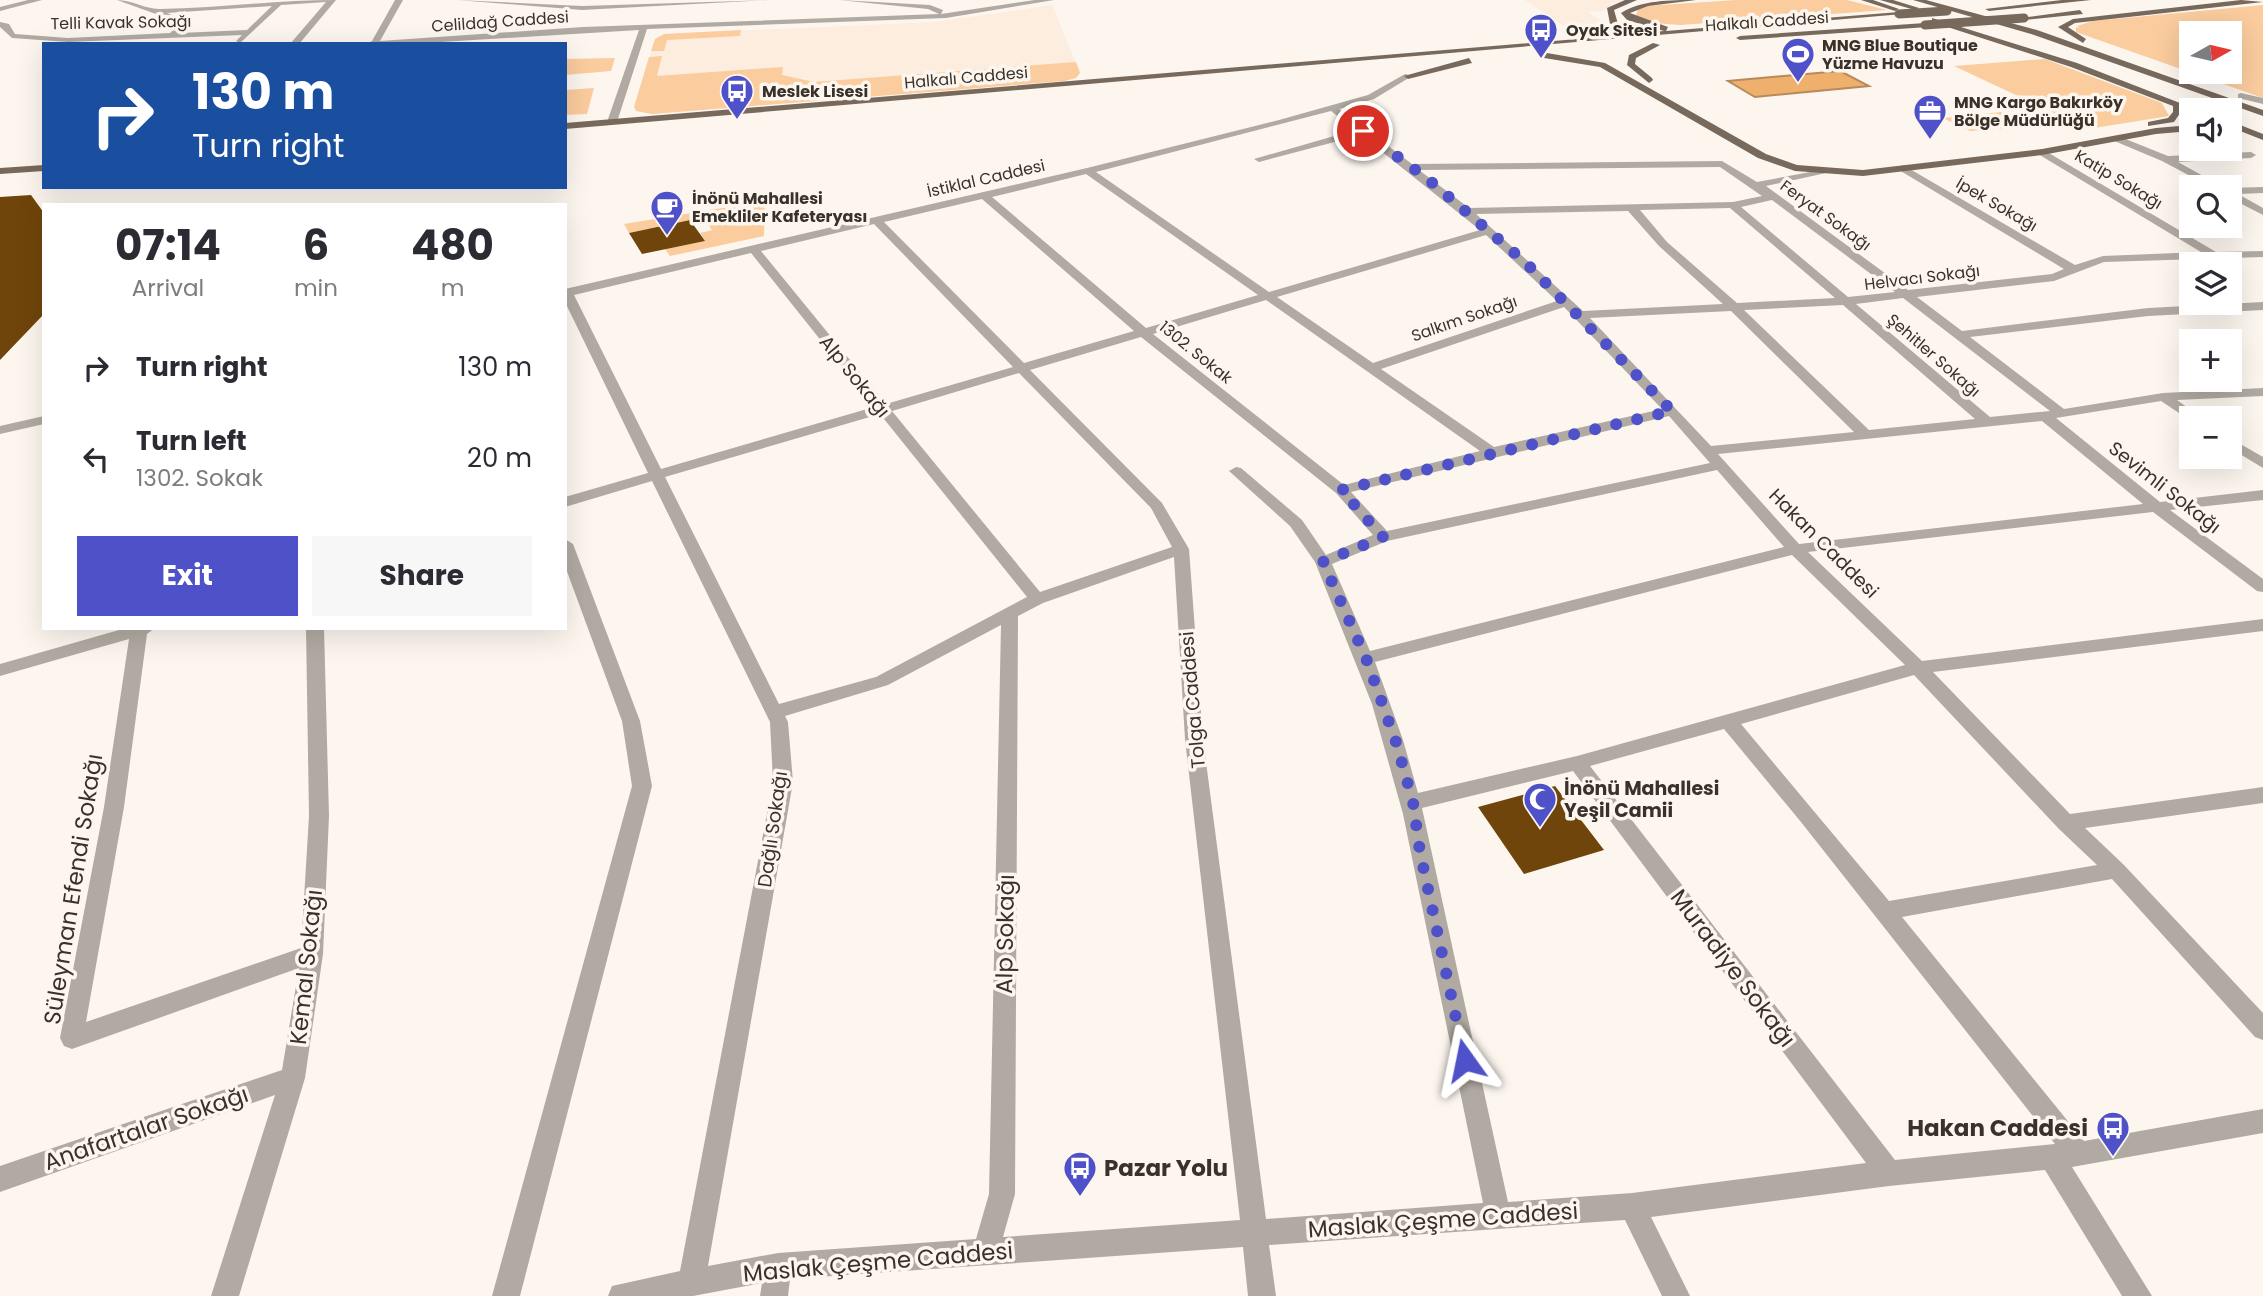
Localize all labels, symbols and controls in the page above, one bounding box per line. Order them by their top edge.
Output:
street label: Celildağ Caddesi [430,5,570,38]
street label: Halkalı Caddesi [1704,6,1830,37]
street label: Telli Kavak Sokağı [50,10,192,35]
bus stop icon: Oyak Sitesi [1522,11,1560,60]
place label: Oyak Sitesi [1566,19,1657,42]
north arrow [2179,21,2242,84]
map controls [2179,21,2242,469]
place label: MNG Blue Boutique Yüzme Havuzu [1822,34,1978,75]
sports icon: MNG Blue Boutique Yüzme Havuzu [1779,35,1817,84]
text: 130 m [192,58,334,126]
street label: Halkalı Caddesi [903,61,1029,94]
icon: right [77,70,168,161]
bus stop icon: Meslek Lisesi [718,72,756,121]
place label: Meslek Lisesi [762,80,868,103]
place label: MNG Kargo Bakırköy Bölge Müdürlüğü [1954,91,2124,132]
office icon: MNG Kargo Bakırköy Bölge Müdürlüğü [1911,92,1949,141]
button: sound [2179,98,2242,161]
pin [1333,101,1393,161]
icon: arrive [1344,112,1382,150]
text: Turn right [192,123,344,168]
street label: Katip Sokağı [2071,144,2167,215]
street label: İstiklal Caddesi [925,154,1047,203]
street label: İpek Sokağı [1952,172,2042,237]
street label: Feryat Sokağı [1776,175,1876,256]
button: search [2179,175,2242,238]
place label: İnönü Mahallesi Emekliler Kafeteryası [692,187,867,228]
cafe icon: İnönü Mahallesi Emekliler Kafeteryası [648,188,686,237]
text: 07:14 [115,216,221,275]
text: 6 [303,216,329,275]
text: 480 [411,216,494,275]
button: layers [2179,252,2242,315]
street label: Helvacı Sokağı [1863,259,1981,296]
text: Arrival [132,272,204,304]
text: min [294,272,338,304]
text: m [441,272,464,304]
street label: Salkım Sokağı [1408,290,1520,347]
street label: Şehitler Sokağı [1882,308,1985,402]
street label: 1302. Sokak [1154,316,1238,390]
street label: Alp Sokağı [813,329,896,423]
button: + [2179,329,2242,392]
icon: right [77,349,115,387]
text: Turn right [136,349,268,385]
text: 130 m [458,349,532,385]
button: − [2179,406,2242,469]
text: Turn left [136,423,247,459]
street label: Sevimli Sokağı [2103,435,2226,540]
icon: left [77,440,115,478]
text: 20 m [467,440,532,476]
text: 1302. Sokak [136,462,263,494]
street label: Hakan Caddesi [1763,482,1885,604]
button: Exit [77,536,298,616]
button: Share [312,536,532,616]
street label: Tolga Caddesi [1173,630,1212,770]
street label: Süleyman Efendi Sokağı [36,751,110,1027]
street label: Dağlı Sokağı [751,769,794,889]
place label: İnönü Mahallesi Yeşil Camii [1564,775,1719,824]
mosque icon: İnönü Mahallesi Yeşil Camii [1521,780,1559,829]
street label: Alp Sokağı [988,874,1022,994]
street label: Muradiye Sokağı [1663,882,1803,1054]
street label: Kemal Sokağı [282,888,330,1046]
position arrow [1428,1023,1502,1097]
street label: Anafartalar Sokağı [40,1078,252,1178]
bus stop icon: Hakan Caddesi [2094,1109,2132,1158]
place label: Hakan Caddesi [1907,1112,2088,1144]
bus stop icon: Pazar Yolu [1061,1149,1099,1198]
place label: Pazar Yolu [1104,1152,1228,1184]
street label: Maslak Çeşme Caddesi [1307,1195,1579,1245]
street label: Maslak Çeşme Caddesi [742,1234,1014,1290]

